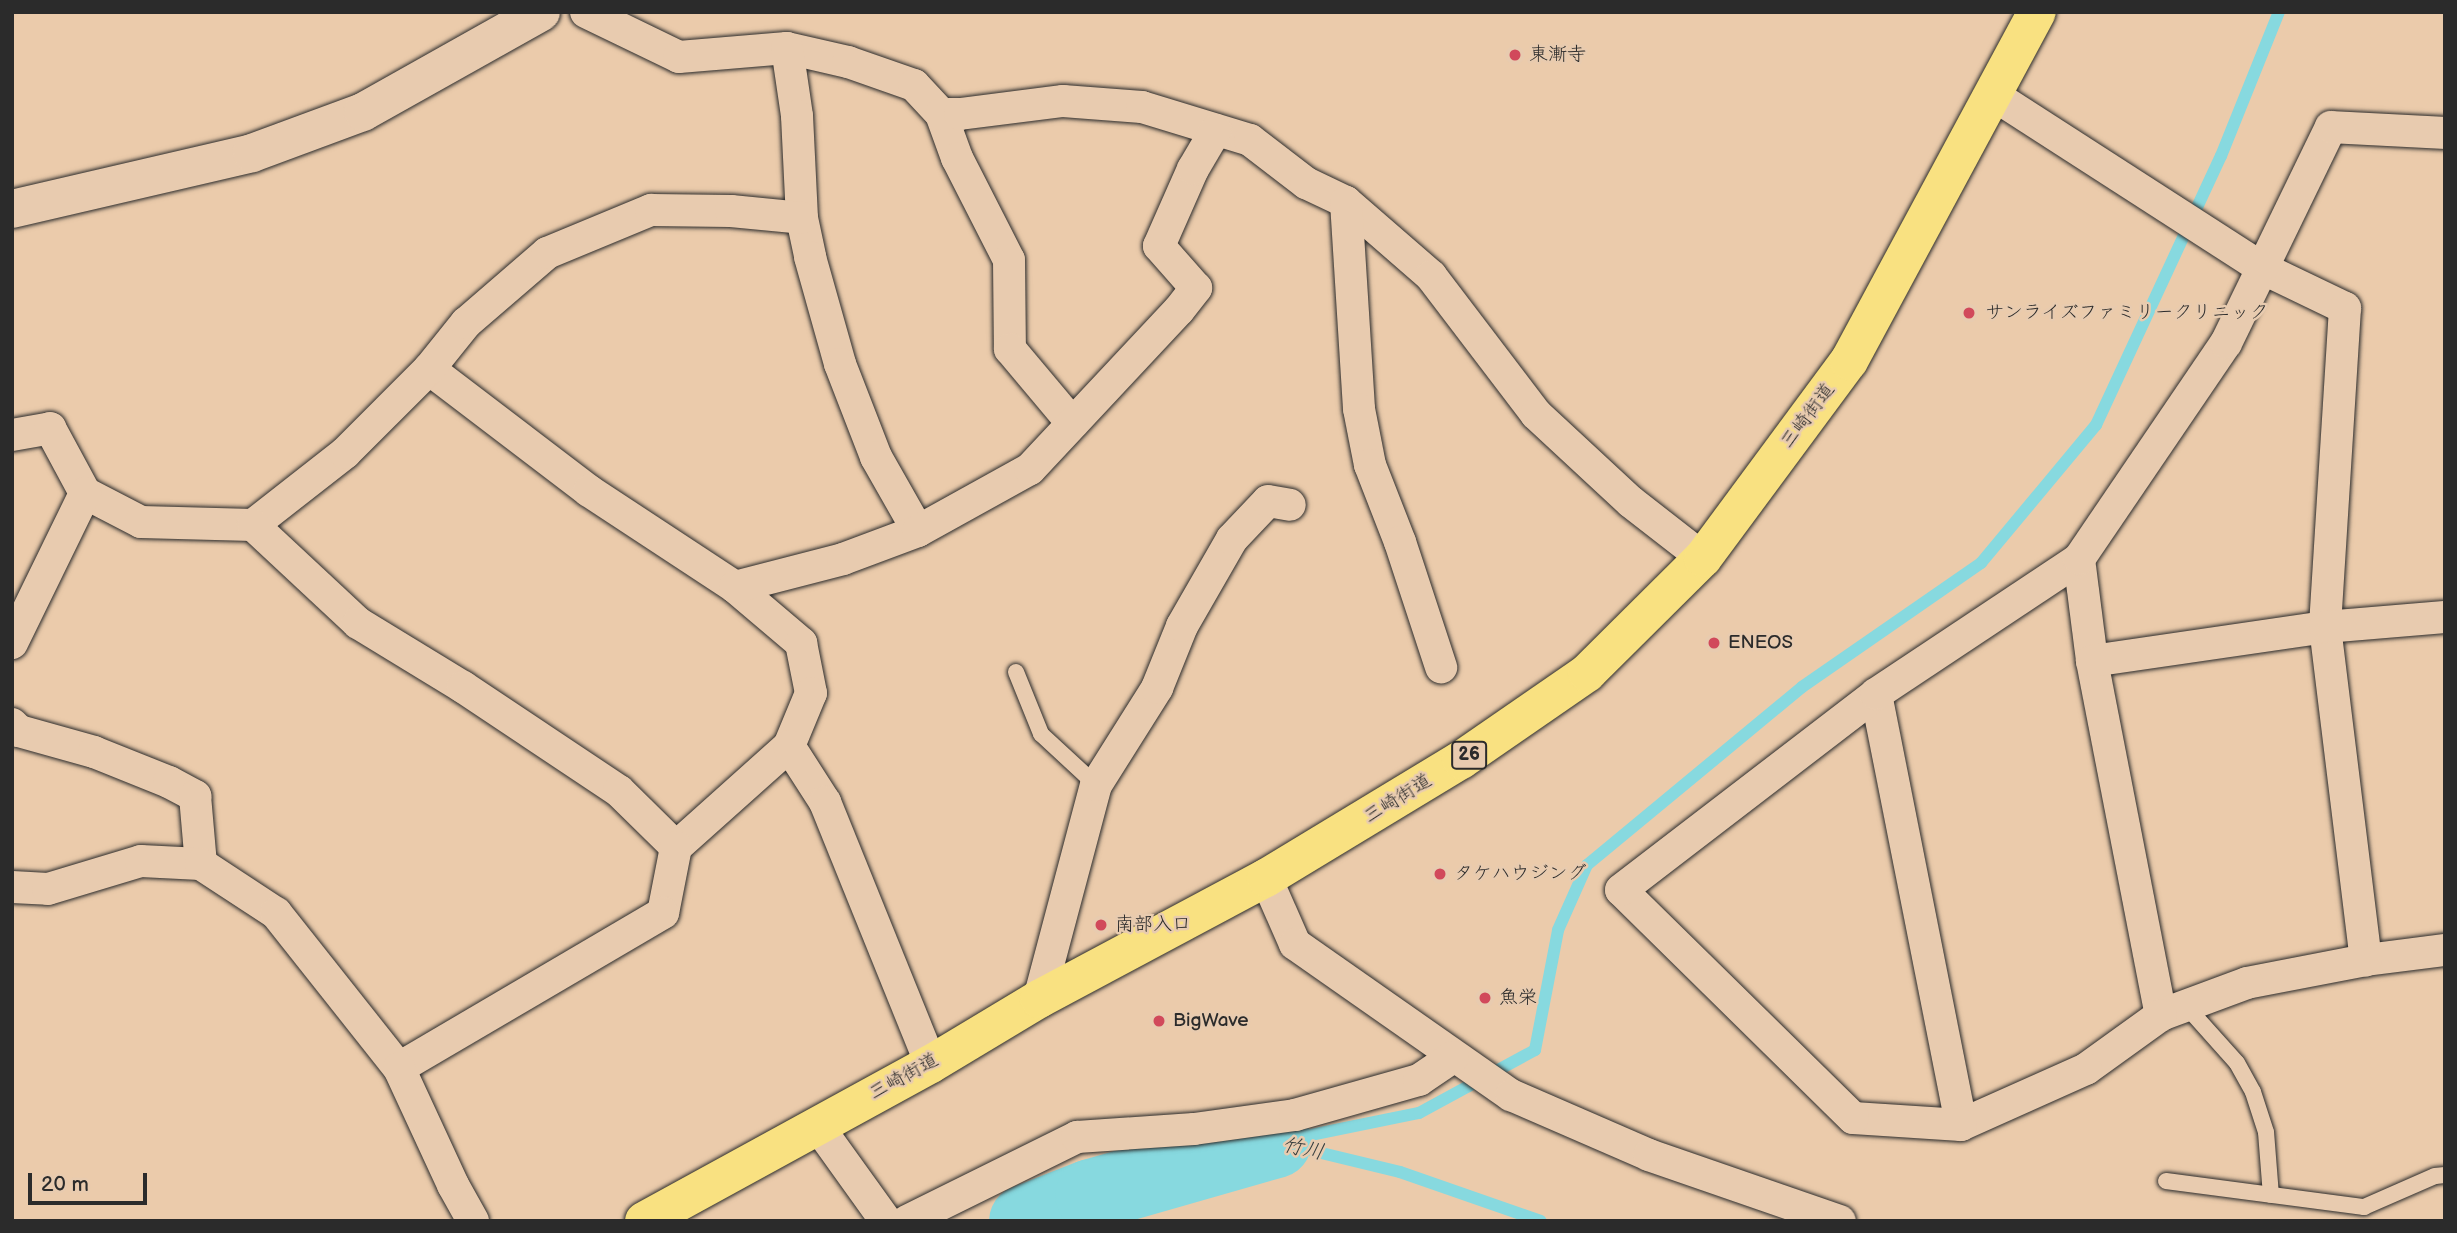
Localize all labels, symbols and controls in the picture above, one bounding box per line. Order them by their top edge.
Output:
place label: 東漸寺 [1529,44,1586,66]
marker: 東漸寺 [1507,47,1523,63]
place label: サンライズファミリークリニック [1985,302,2270,324]
marker: サンライズファミリークリニック [1959,303,1979,323]
street label: 三崎街道 [1776,379,1840,453]
place label: ENEOS [1728,632,1793,654]
marker: ENEOS [1706,635,1722,651]
road number: 26 [1450,740,1488,770]
street label: 三崎街道 [1360,769,1436,829]
place label: タケハウジング [1454,863,1587,885]
marker: タケハウジング [1432,866,1448,882]
place label: 南部入口 [1115,914,1191,936]
marker: 南部入口 [1093,917,1109,933]
place label: 魚栄 [1499,987,1537,1009]
marker: 魚栄 [1477,990,1493,1006]
place label: BigWave [1173,1010,1249,1032]
marker: BigWave [1151,1013,1167,1029]
street label: 三崎街道 [865,1049,943,1105]
water label: 竹川 [1280,1132,1326,1166]
scale bar [32,1160,150,1204]
text: 20 m [41,1172,89,1197]

